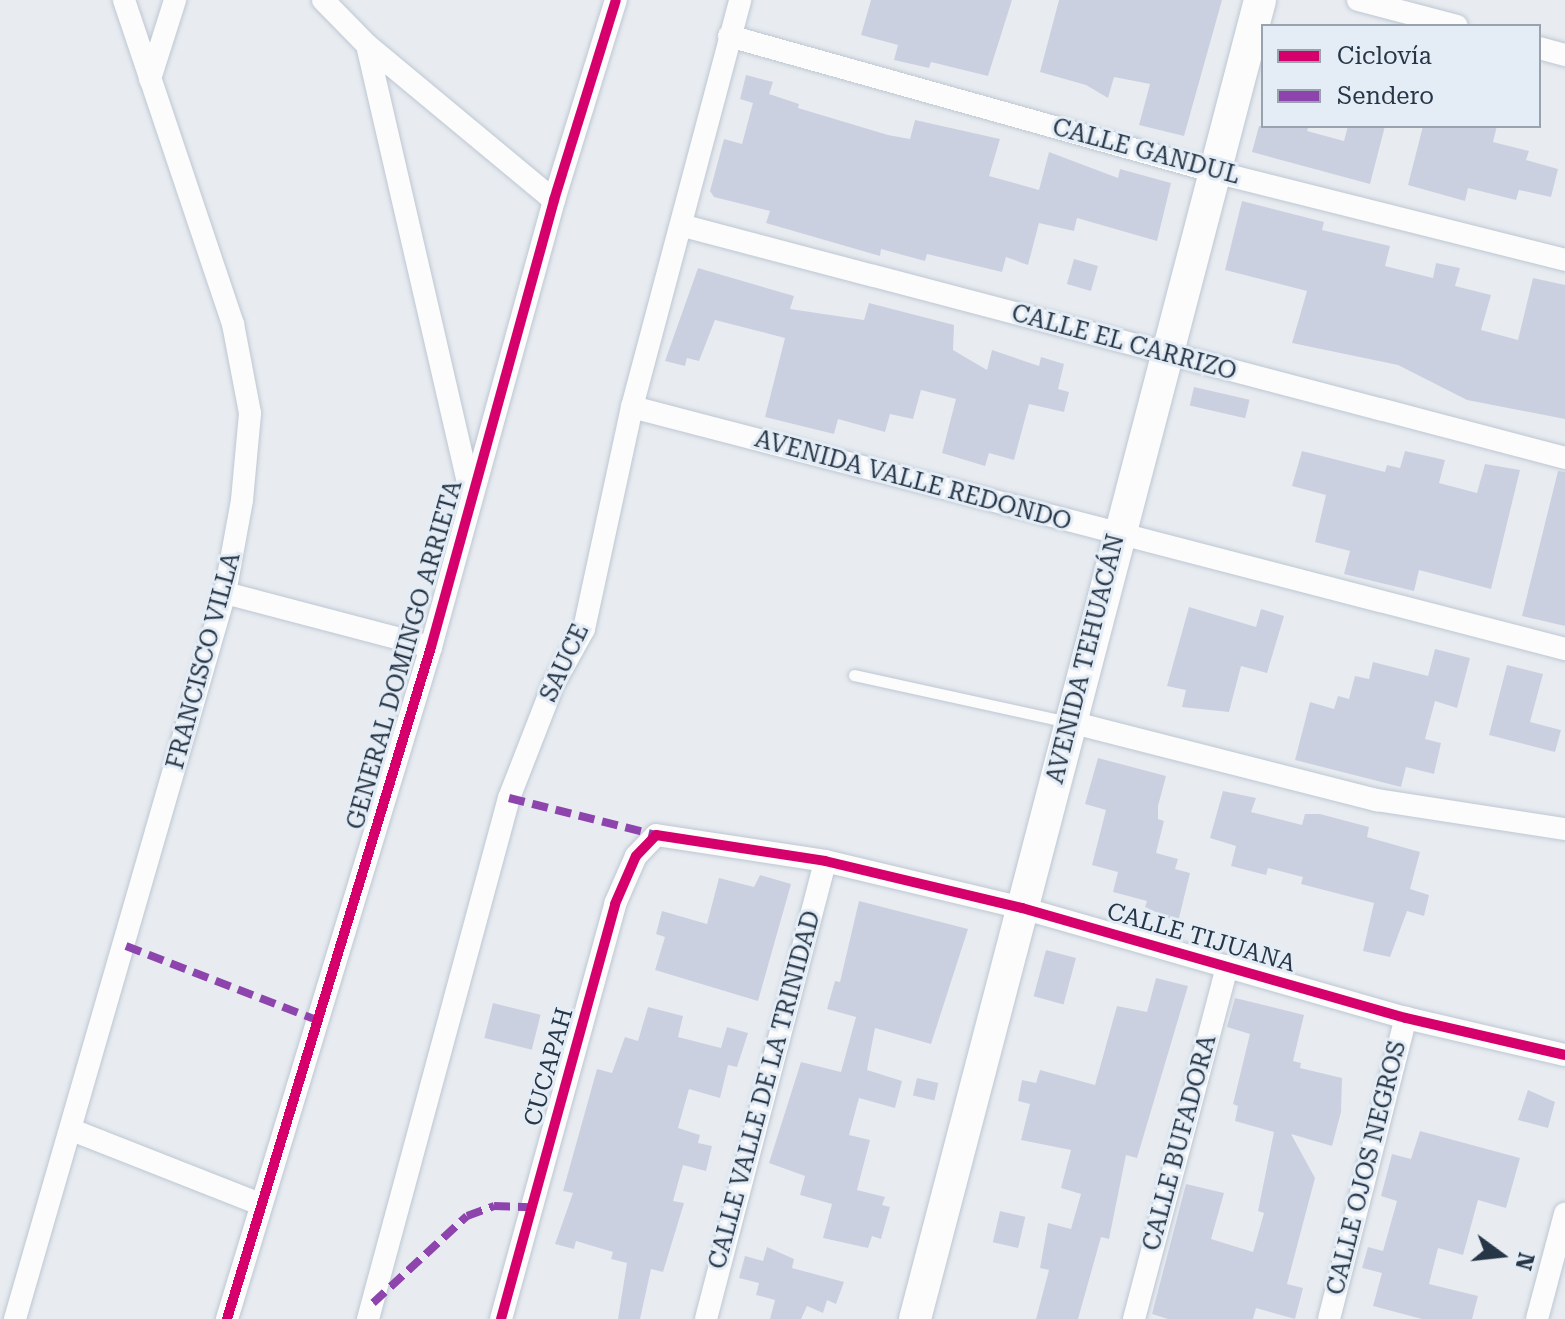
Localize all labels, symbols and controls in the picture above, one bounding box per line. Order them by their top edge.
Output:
legend [1261,24,1541,128]
text: Ciclovía [1337,42,1432,70]
text: Sendero [1337,82,1434,110]
street label: CALLE GANDUL [1049,113,1243,191]
street label: CALLE EL CARRIZO [1008,299,1240,387]
street label: AVENIDA VALLE REDONDO [752,425,1074,537]
street label: GENERAL DOMINGO ARRIETA [341,477,469,833]
street label: AVENIDA TEHUACÁN [1041,531,1131,787]
street label: FRANCISCO VILLA [161,550,247,772]
street label: SAUCE [535,620,595,706]
street label: CALLE TIJUANA [1103,897,1299,979]
street label: CALLE VALLE DE LA TRINIDAD [703,908,827,1272]
street label: CUCAPAH [518,1005,580,1129]
street label: CALLE BUFADORA [1137,1032,1223,1254]
street label: CALLE OJOS NEGROS [1321,1038,1413,1298]
north arrow [1461,1215,1541,1295]
text: N [1510,1250,1539,1273]

